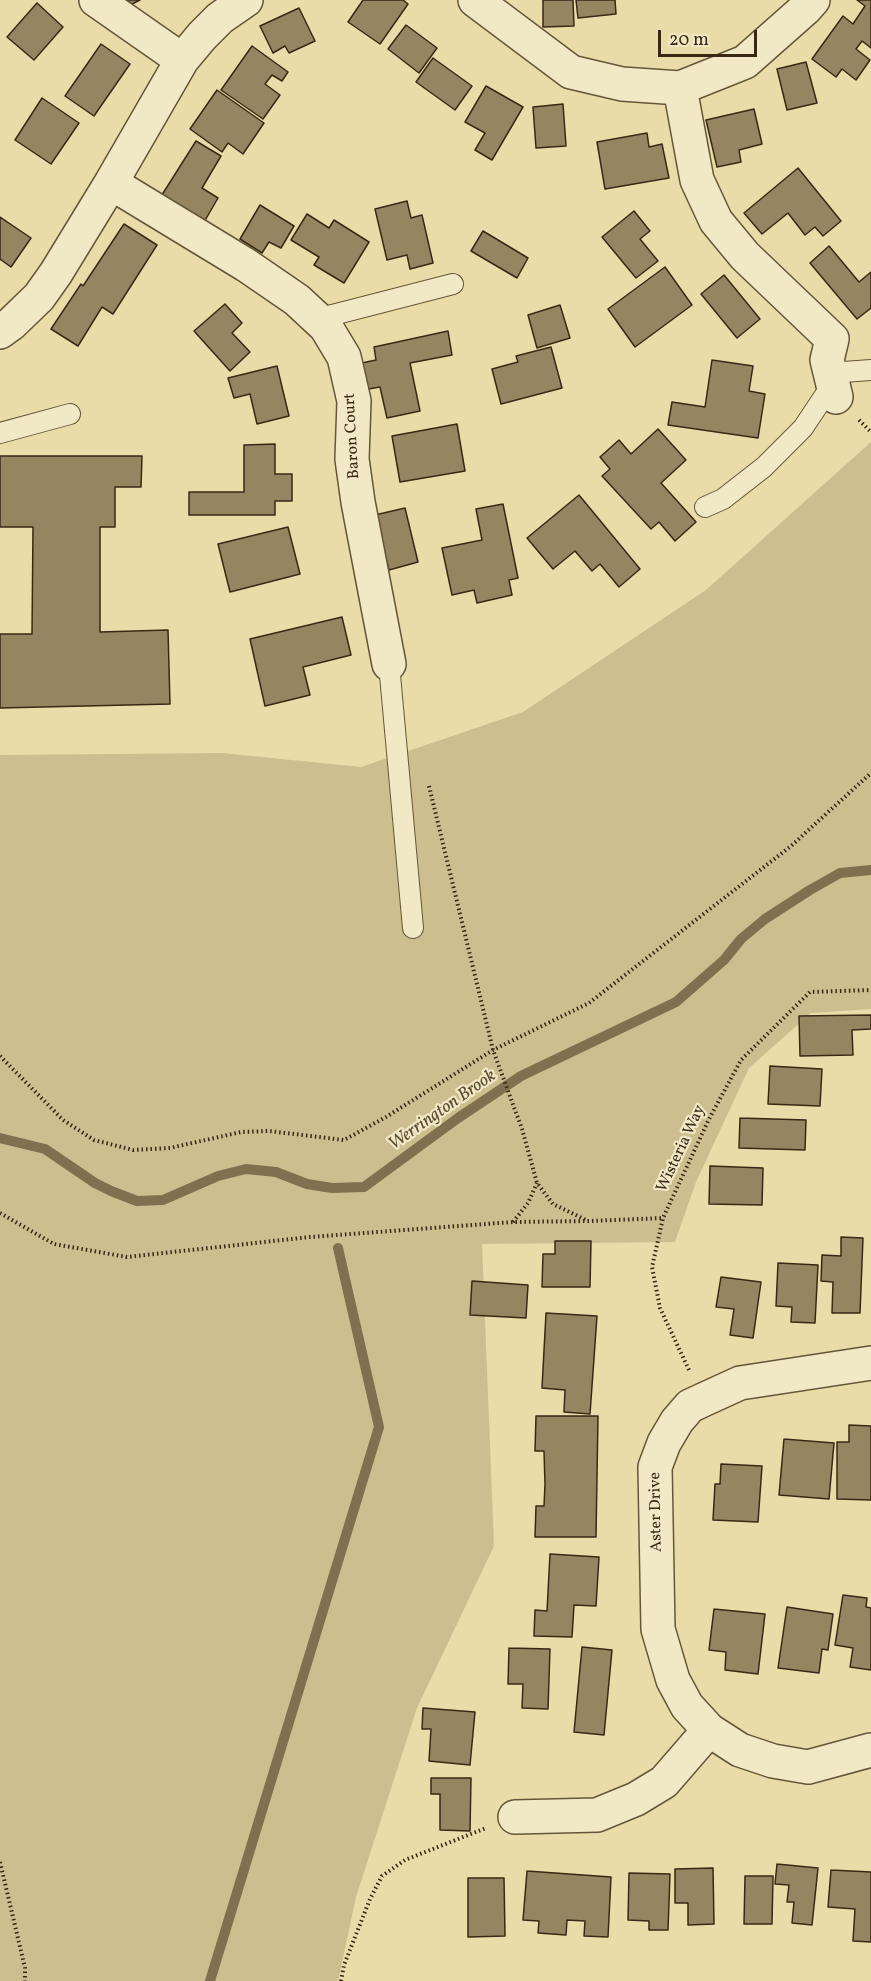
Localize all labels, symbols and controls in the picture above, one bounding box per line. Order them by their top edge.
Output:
scale bar [661,18,760,56]
text: 20 m [669,28,709,53]
street label: Baron Court [341,392,365,480]
water label: Werrington Brook [385,1066,501,1156]
street label: Wisteria Way [653,1102,711,1196]
street label: Aster Drive [647,1472,667,1552]

